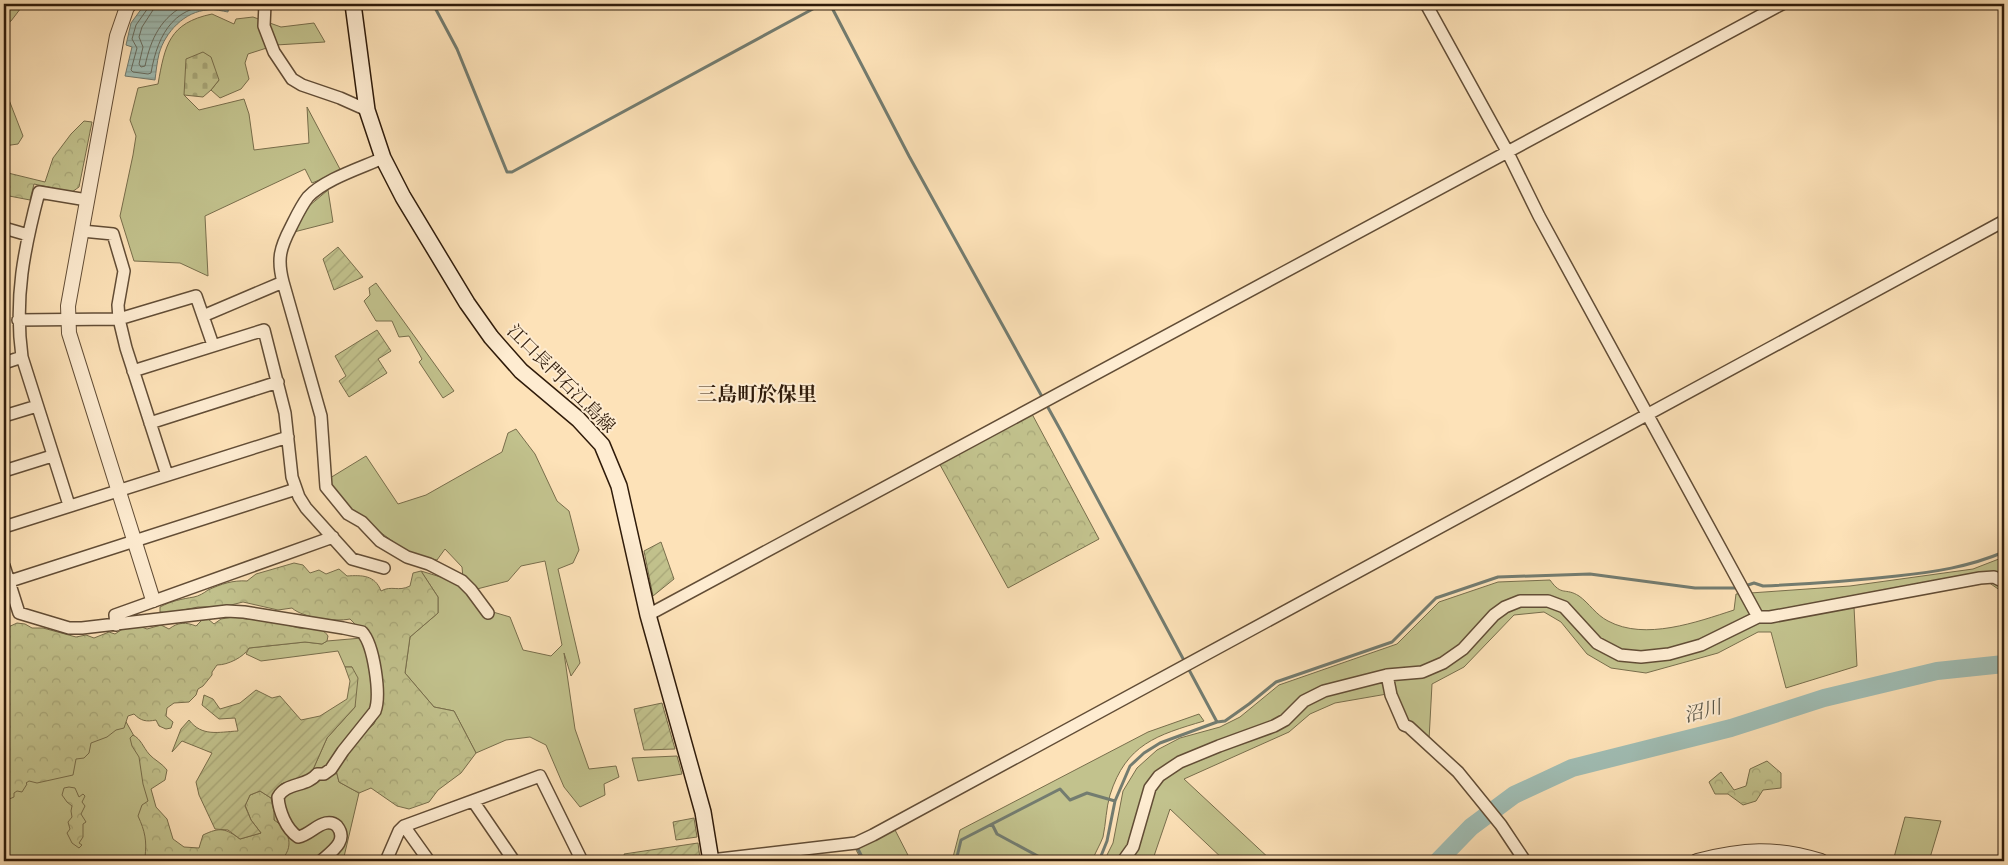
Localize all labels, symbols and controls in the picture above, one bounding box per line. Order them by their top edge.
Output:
street label: 江口長門石江島線 [500,320,620,440]
district label: 三島町於保里 [697,382,817,411]
water label: 沼川 [1681,695,1727,731]

